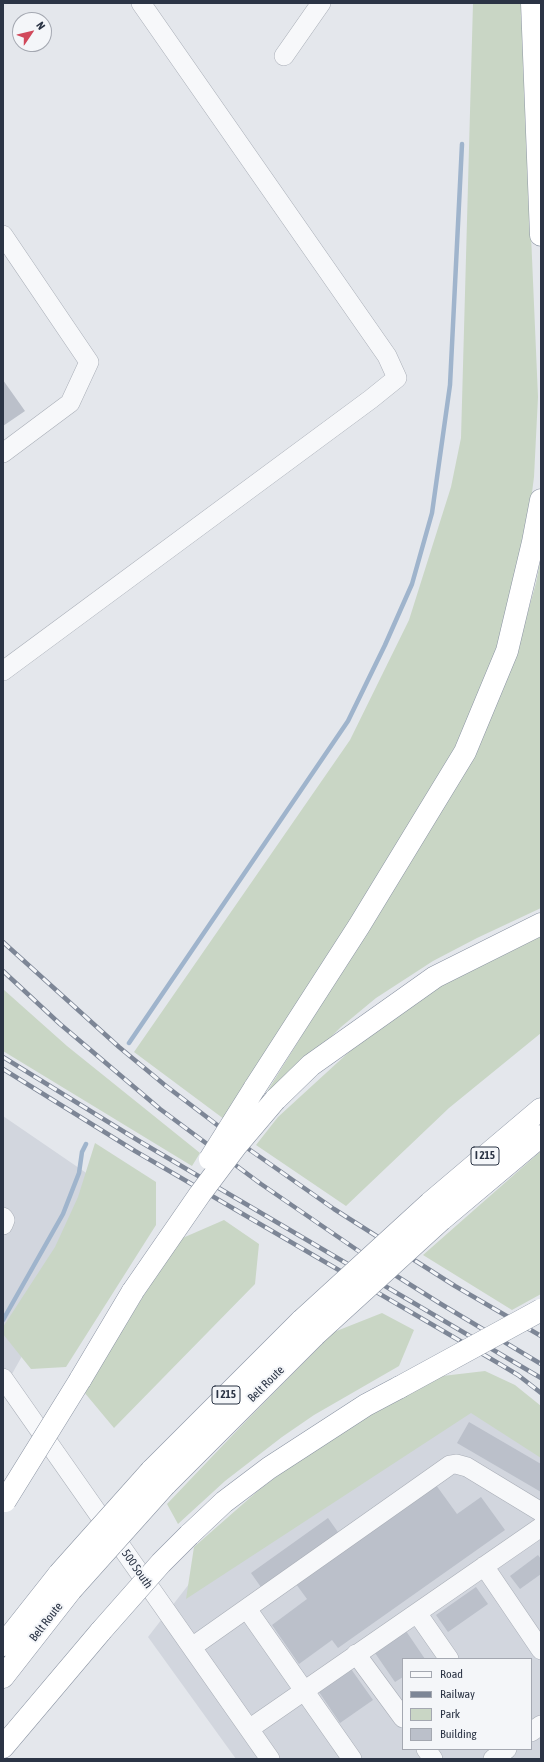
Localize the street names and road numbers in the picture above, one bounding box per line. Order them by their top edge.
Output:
road number: I 215 [471,1147,499,1165]
street label: Belt Route [245,1363,287,1405]
road number: I 215 [212,1386,240,1404]
street label: 500 South [118,1547,156,1591]
street label: Belt Route [26,1600,66,1644]

